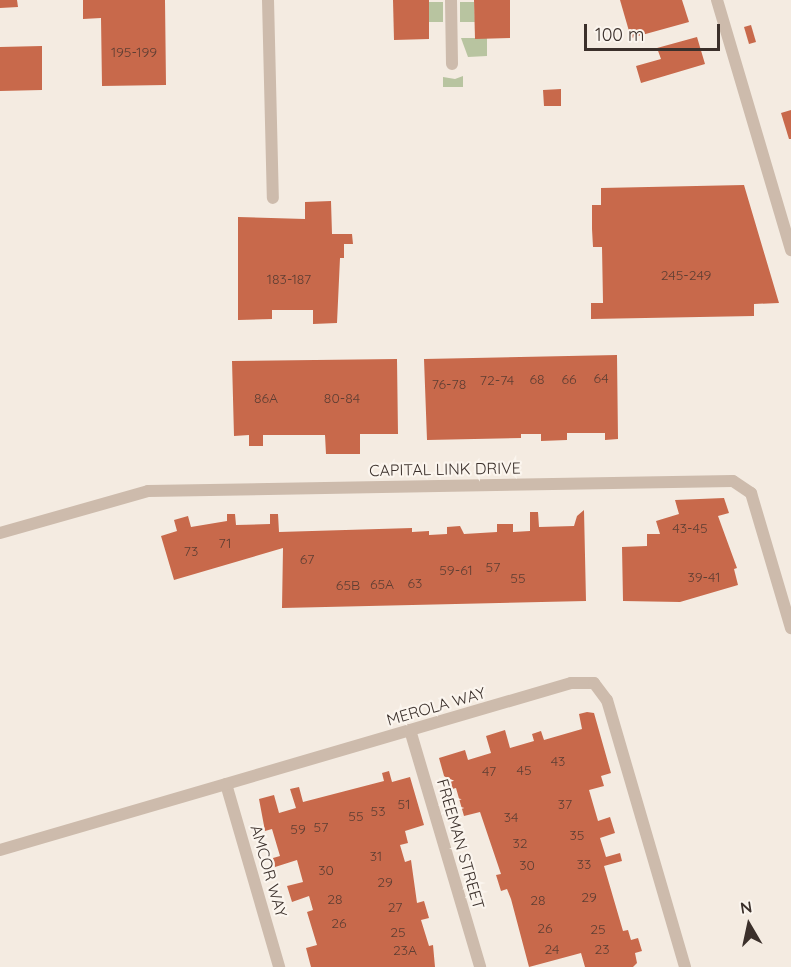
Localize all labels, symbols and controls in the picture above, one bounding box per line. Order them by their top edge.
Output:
scale bar [587,12,724,50]
text: 100 m [595,23,644,46]
house number: 195-199 [111,44,157,60]
house number: 245-249 [661,267,711,283]
house number: 183-187 [267,271,311,287]
house number: 64 [593,370,609,386]
house number: 68 [529,371,545,387]
house number: 66 [561,371,577,387]
house number: 72-74 [480,372,514,388]
house number: 76-78 [432,376,466,392]
house number: 86A [254,390,278,406]
house number: 80-84 [324,390,360,406]
street label: CAPITAL LINK DRIVE [369,458,521,480]
house number: 43-45 [672,520,708,536]
house number: 71 [218,535,232,551]
house number: 73 [184,543,198,559]
house number: 67 [300,551,314,567]
house number: 57 [486,559,500,575]
house number: 59-61 [439,562,473,578]
house number: 39-41 [687,569,721,585]
house number: 55 [510,570,526,586]
house number: 63 [408,575,422,591]
house number: 65A [370,576,394,592]
house number: 65B [336,577,360,593]
street label: MEROLA WAY [384,683,488,729]
house number: 43 [551,753,565,769]
house number: 45 [516,762,532,778]
house number: 47 [482,763,496,779]
street label: FREEMAN STREET [433,777,489,911]
house number: 51 [398,796,410,812]
house number: 37 [558,796,572,812]
house number: 53 [371,803,385,819]
house number: 55 [348,808,364,824]
house number: 34 [504,809,518,825]
house number: 57 [314,819,328,835]
house number: 59 [290,821,306,837]
street label: AMCOR WAY [247,823,291,919]
house number: 35 [570,827,584,843]
house number: 32 [512,835,528,851]
house number: 31 [370,848,382,864]
house number: 33 [577,856,591,872]
house number: 30 [519,857,535,873]
house number: 30 [318,862,334,878]
house number: 29 [377,874,393,890]
house number: 29 [581,889,597,905]
house number: 28 [327,891,343,907]
house number: 28 [530,892,546,908]
north arrow [719,895,779,955]
text: N [739,896,754,918]
house number: 27 [388,899,402,915]
house number: 26 [331,915,347,931]
house number: 26 [537,920,553,936]
house number: 25 [590,921,606,937]
house number: 25 [390,924,406,940]
house number: 24 [545,941,559,957]
house number: 23 [594,941,610,957]
house number: 23A [393,942,417,958]

